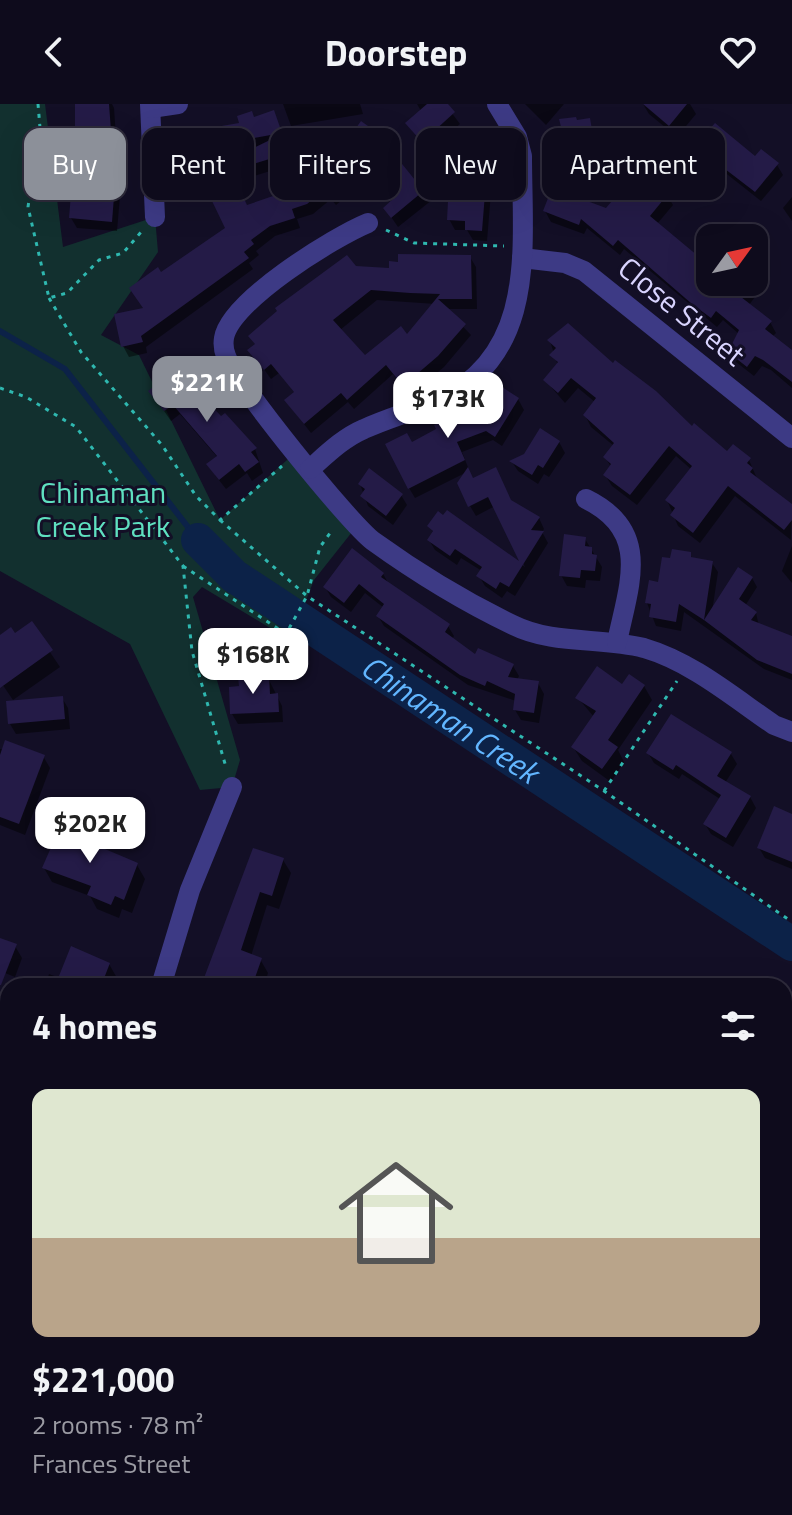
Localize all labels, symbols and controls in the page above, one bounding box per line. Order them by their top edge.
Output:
text: Doorstep [325,25,467,80]
icon: back [32,30,76,74]
icon: heart [716,30,760,74]
chip: Buy [24,128,126,200]
chip: Rent [142,128,254,200]
chip: Filters [270,128,400,200]
chip: New [416,128,526,200]
chip: Apartment [542,128,725,200]
north arrow [696,224,768,296]
map controls [696,224,768,296]
street label: Close Street [608,245,756,377]
pin: $221K [151,356,263,424]
text: $221K [170,362,244,401]
pin: $173K [392,372,504,440]
text: $173K [411,378,485,417]
park label: Chinaman Creek Park [36,469,170,549]
pin: $168K [197,628,309,696]
text: $168K [216,634,290,673]
water label: Chinaman Creek [352,642,552,797]
pin: $202K [34,797,146,865]
text: $202K [53,803,127,842]
text: 4 homes [32,1000,157,1052]
icon: filters [716,1004,760,1048]
icon: home [324,1141,468,1285]
text: $221,000 [32,1353,174,1405]
text: 2 rooms · 78 m² [32,1405,203,1444]
text: Frances Street [32,1444,190,1483]

